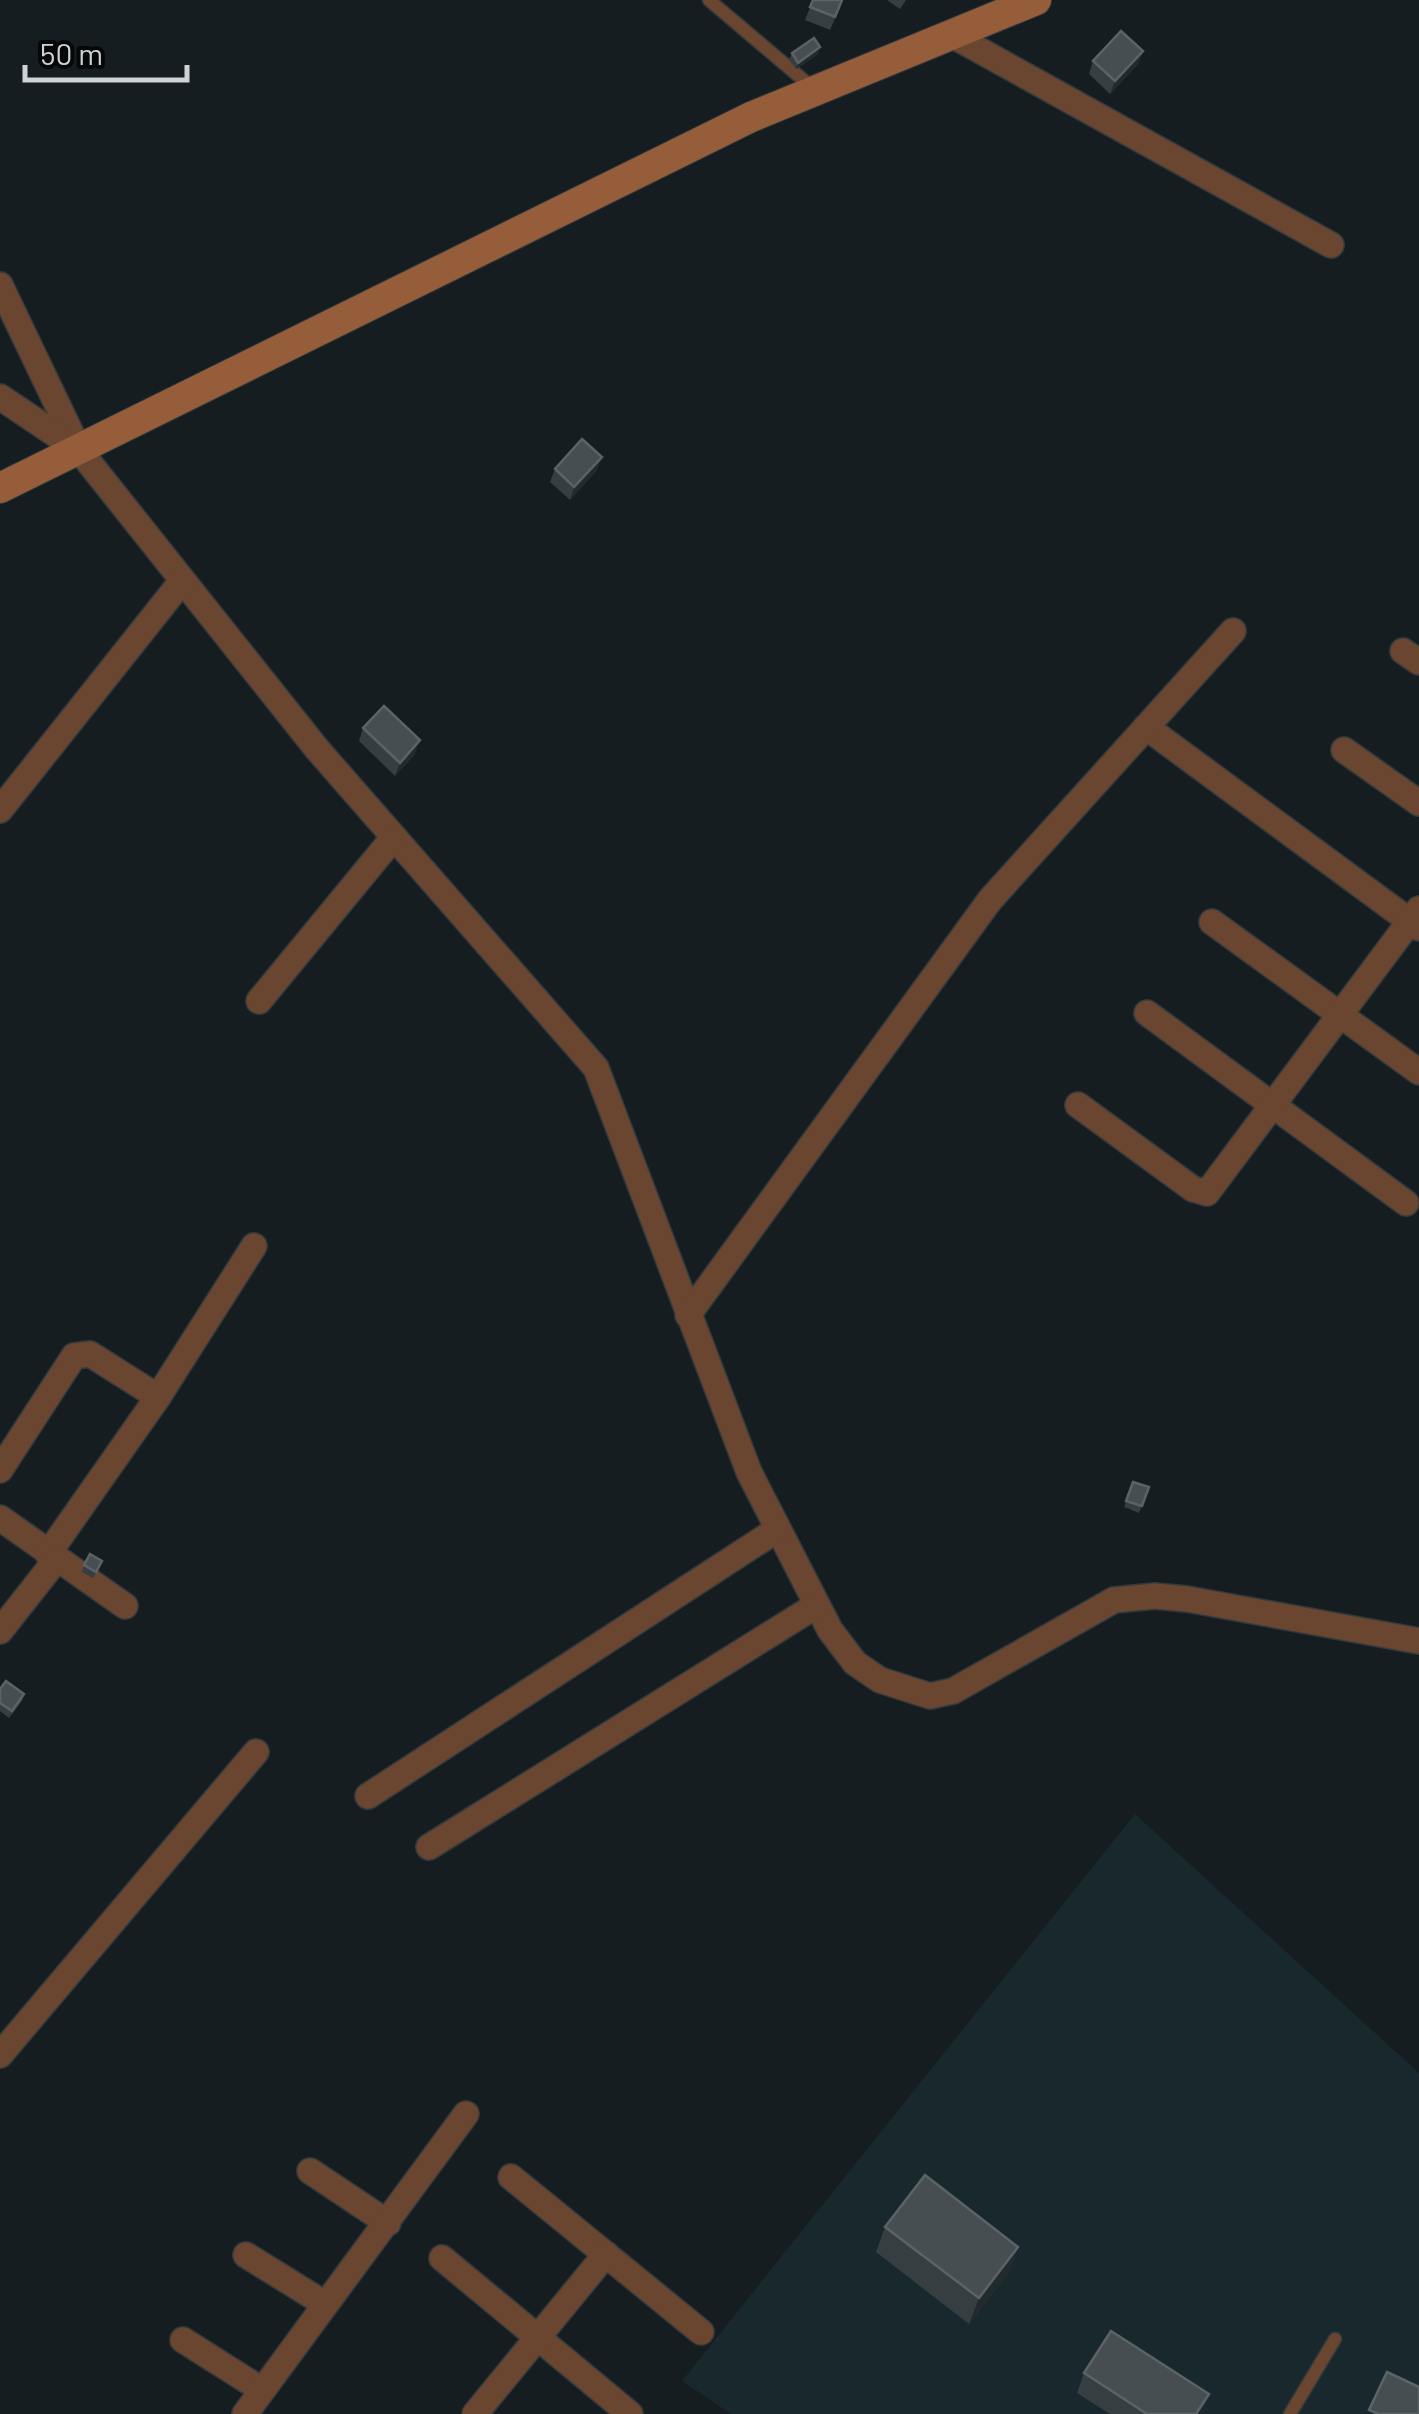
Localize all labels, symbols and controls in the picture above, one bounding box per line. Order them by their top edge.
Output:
scale bar [25,20,188,82]
text: 50 m [40,35,103,71]

